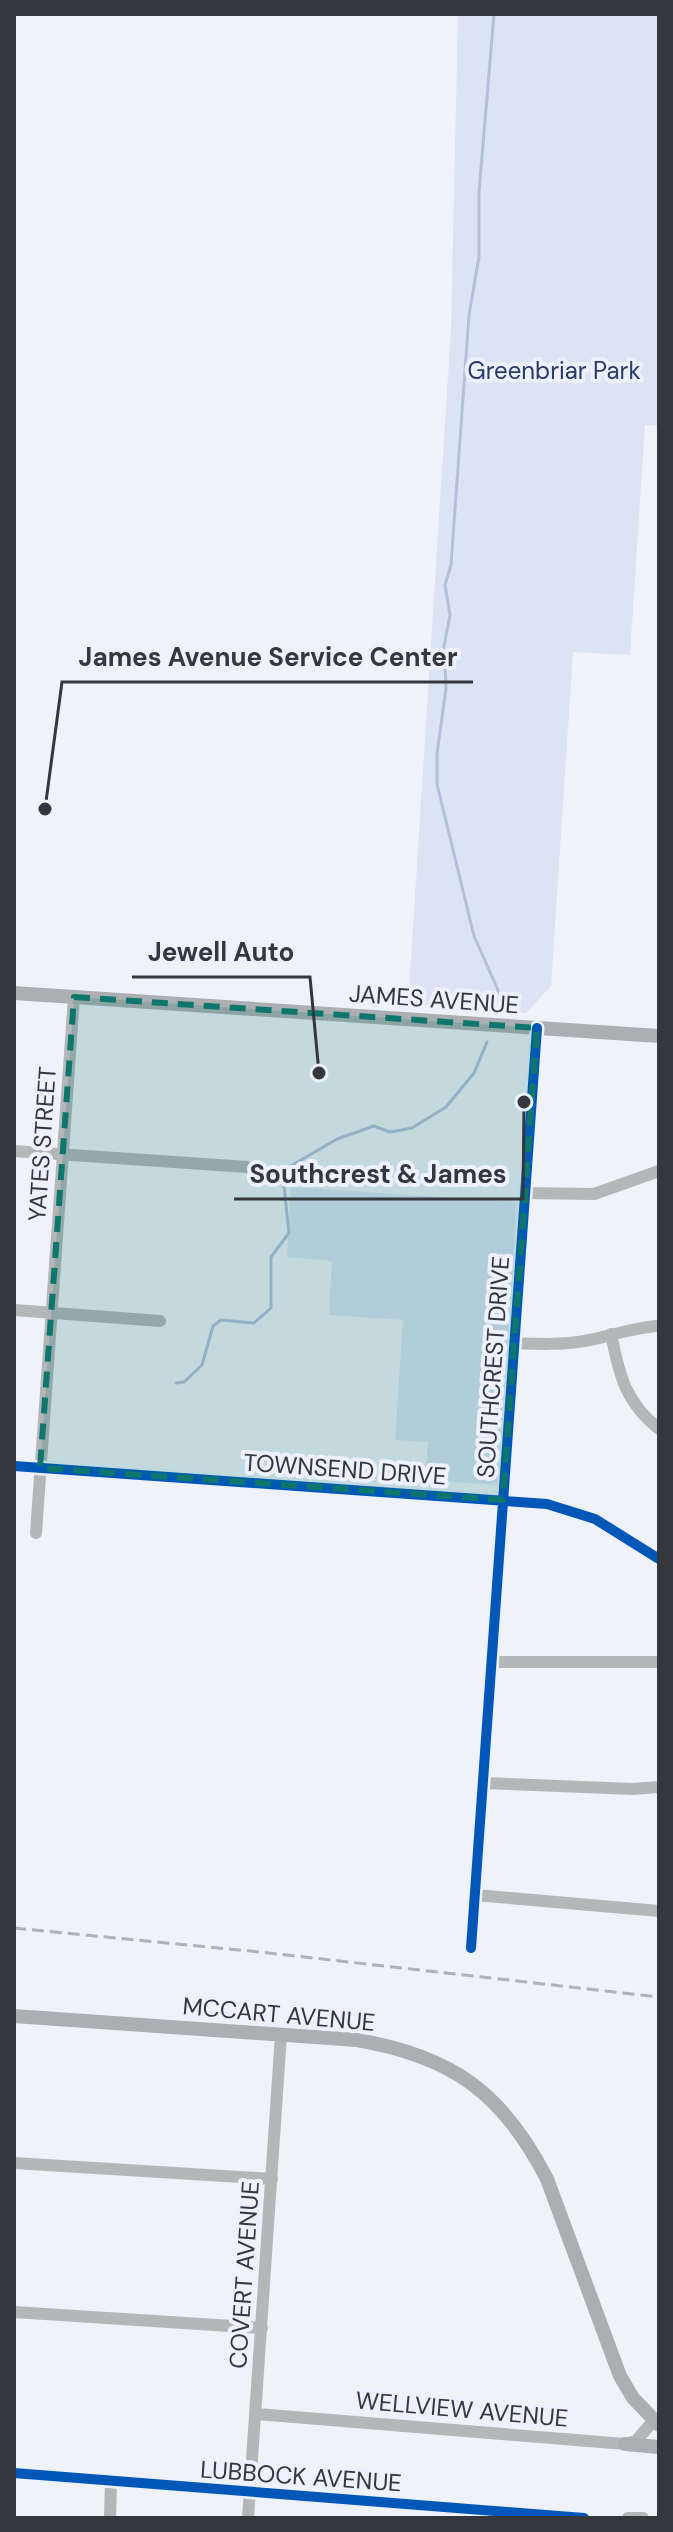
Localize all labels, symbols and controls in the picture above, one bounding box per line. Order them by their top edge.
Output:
park label: Greenbriar Park [467,355,641,386]
callout: James Avenue Service Center [62,632,473,682]
text: James Avenue Service Center [78,640,458,674]
callout: Jewell Auto [132,927,310,977]
text: Jewell Auto [148,935,294,969]
street label: JAMES AVENUE [348,978,520,1020]
street label: YATES STREET [21,1065,63,1223]
callout: Southcrest & James [234,1149,523,1199]
text: Southcrest & James [249,1157,507,1191]
street label: SOUTHCREST DRIVE [470,1255,516,1479]
street label: TOWNSEND DRIVE [242,1446,448,1492]
street label: MCCART AVENUE [181,1990,377,2038]
street label: COVERT AVENUE [222,2180,266,2370]
street label: WELLVIEW AVENUE [354,2384,570,2434]
street label: LUBBOCK AVENUE [199,2453,403,2499]

